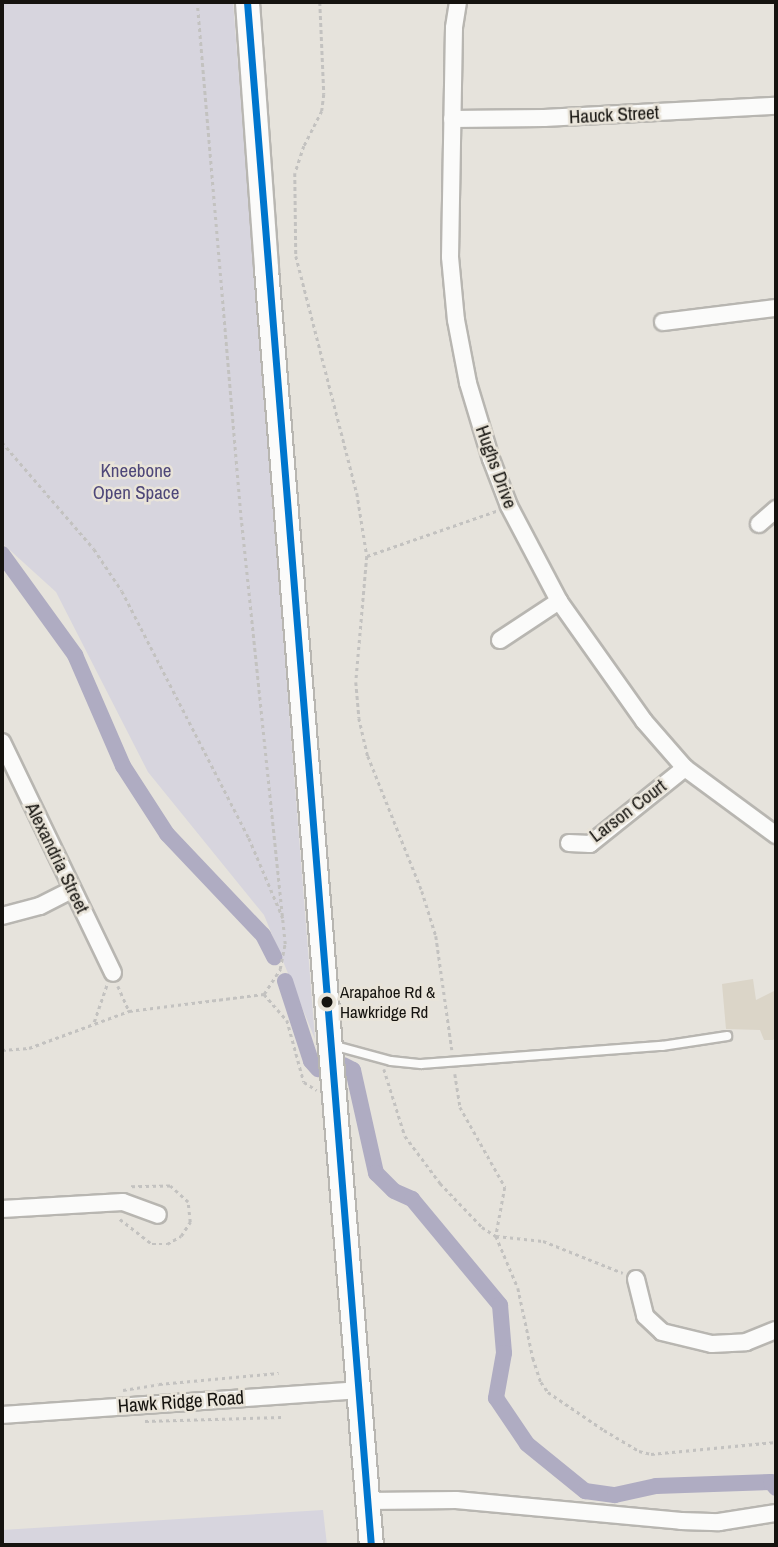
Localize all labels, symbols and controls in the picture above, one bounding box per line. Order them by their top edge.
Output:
street label: Hauck Street [568,101,660,129]
street label: Hughs Drive [470,422,522,512]
park label: Kneebone Open Space [93,460,179,504]
street label: Larson Court [585,775,671,847]
street label: Alexandria Street [20,799,94,917]
place label: Arapahoe Rd & Hawkridge Rd [340,982,435,1022]
marker: Arapahoe Rd & Hawkridge Rd [320,995,334,1009]
street label: Hawk Ridge Road [117,1386,245,1418]

